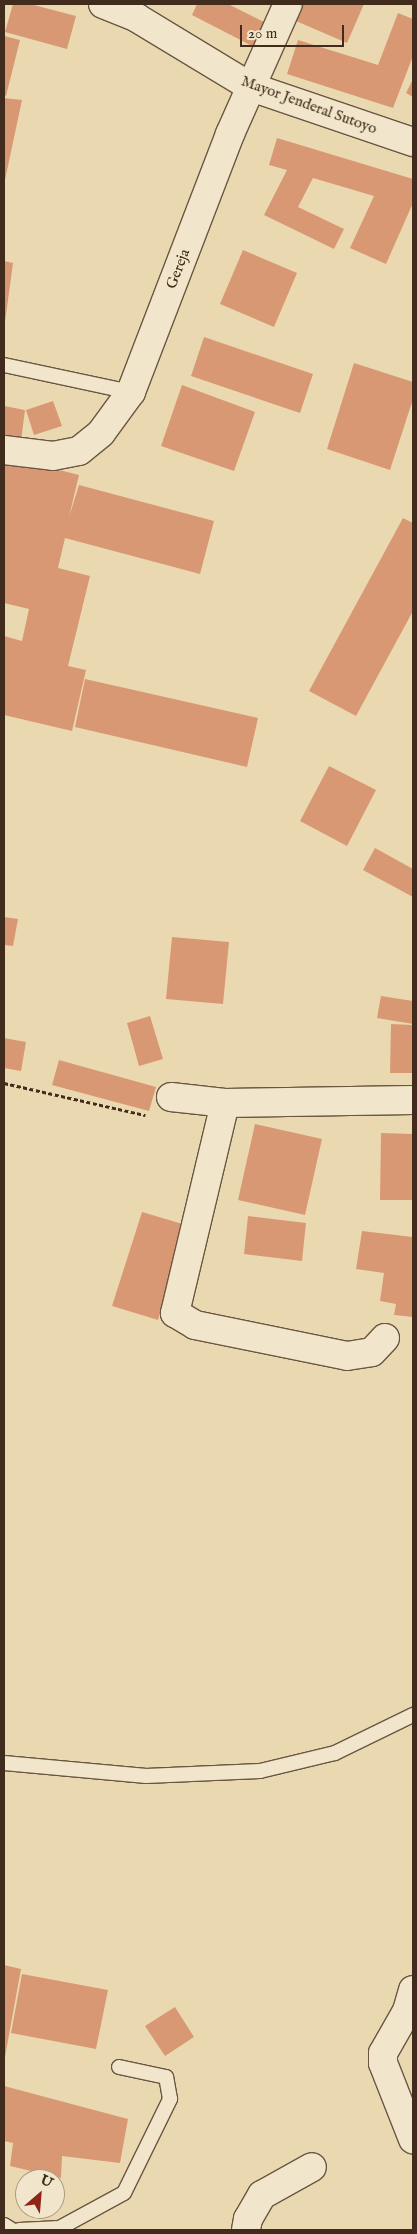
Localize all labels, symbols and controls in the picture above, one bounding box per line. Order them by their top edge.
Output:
scale bar [242,15,346,47]
text: 20 m [248,24,277,43]
street label: Mayor Jenderal Sutoyo [239,72,379,138]
street label: Gereja [162,247,194,291]
north arrow [15,2169,65,2219]
text: U [37,2171,56,2192]

